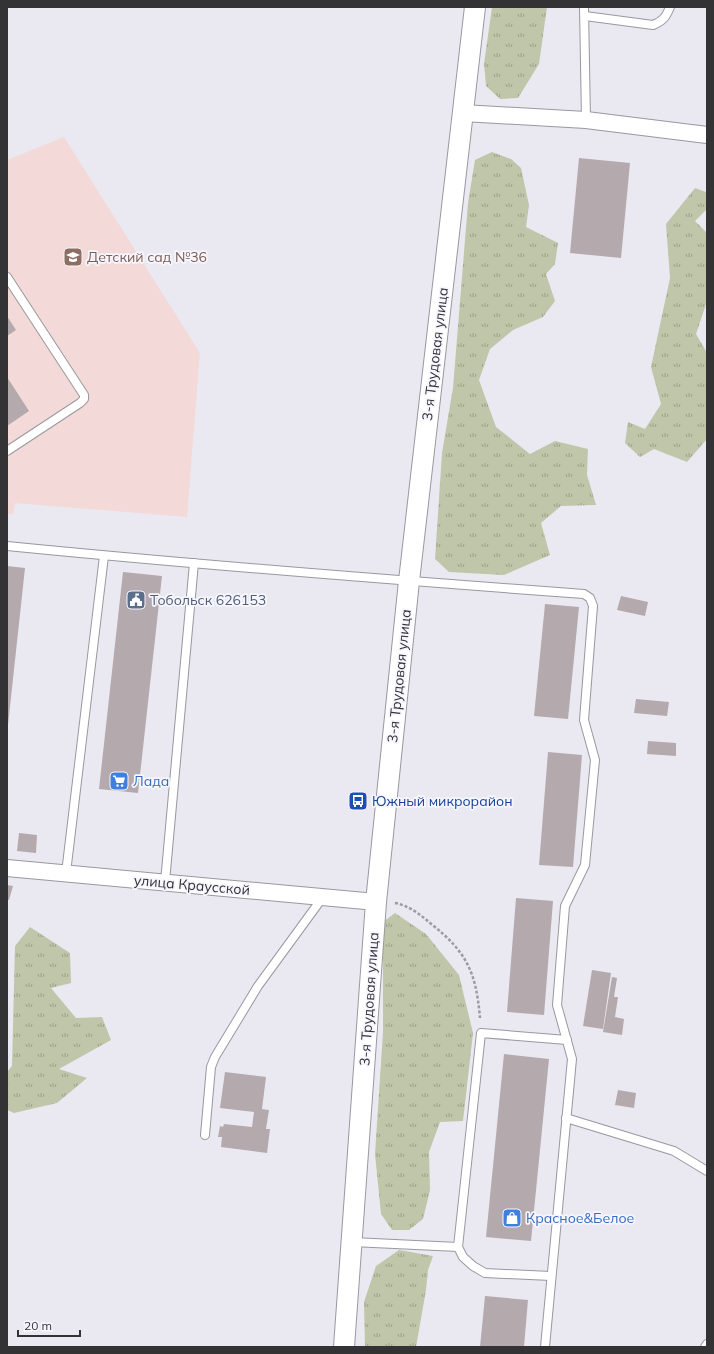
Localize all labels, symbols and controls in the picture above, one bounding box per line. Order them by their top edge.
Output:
school or university icon: Детский сад №36 [62,246,84,268]
place label: Детский сад №36 [87,248,207,266]
street label: 3-я Трудовая улица [418,286,452,422]
public building icon: Тобольск 626153 [125,589,147,611]
place label: Тобольск 626153 [150,591,266,609]
street label: 3-я Трудовая улица [383,608,415,744]
supermarket icon: Лада [108,770,130,792]
place label: Лада [133,772,169,790]
bus stop icon: Южный микрорайон [347,790,369,812]
place label: Южный микрорайон [372,792,513,810]
street label: улица Краусской [133,871,251,899]
street label: 3-я Трудовая улица [355,931,383,1067]
shop icon: Красное&Белое [501,1207,523,1229]
place label: Красное&Белое [526,1209,635,1227]
scale bar [18,1312,80,1338]
text: 20 m [24,1318,52,1333]

